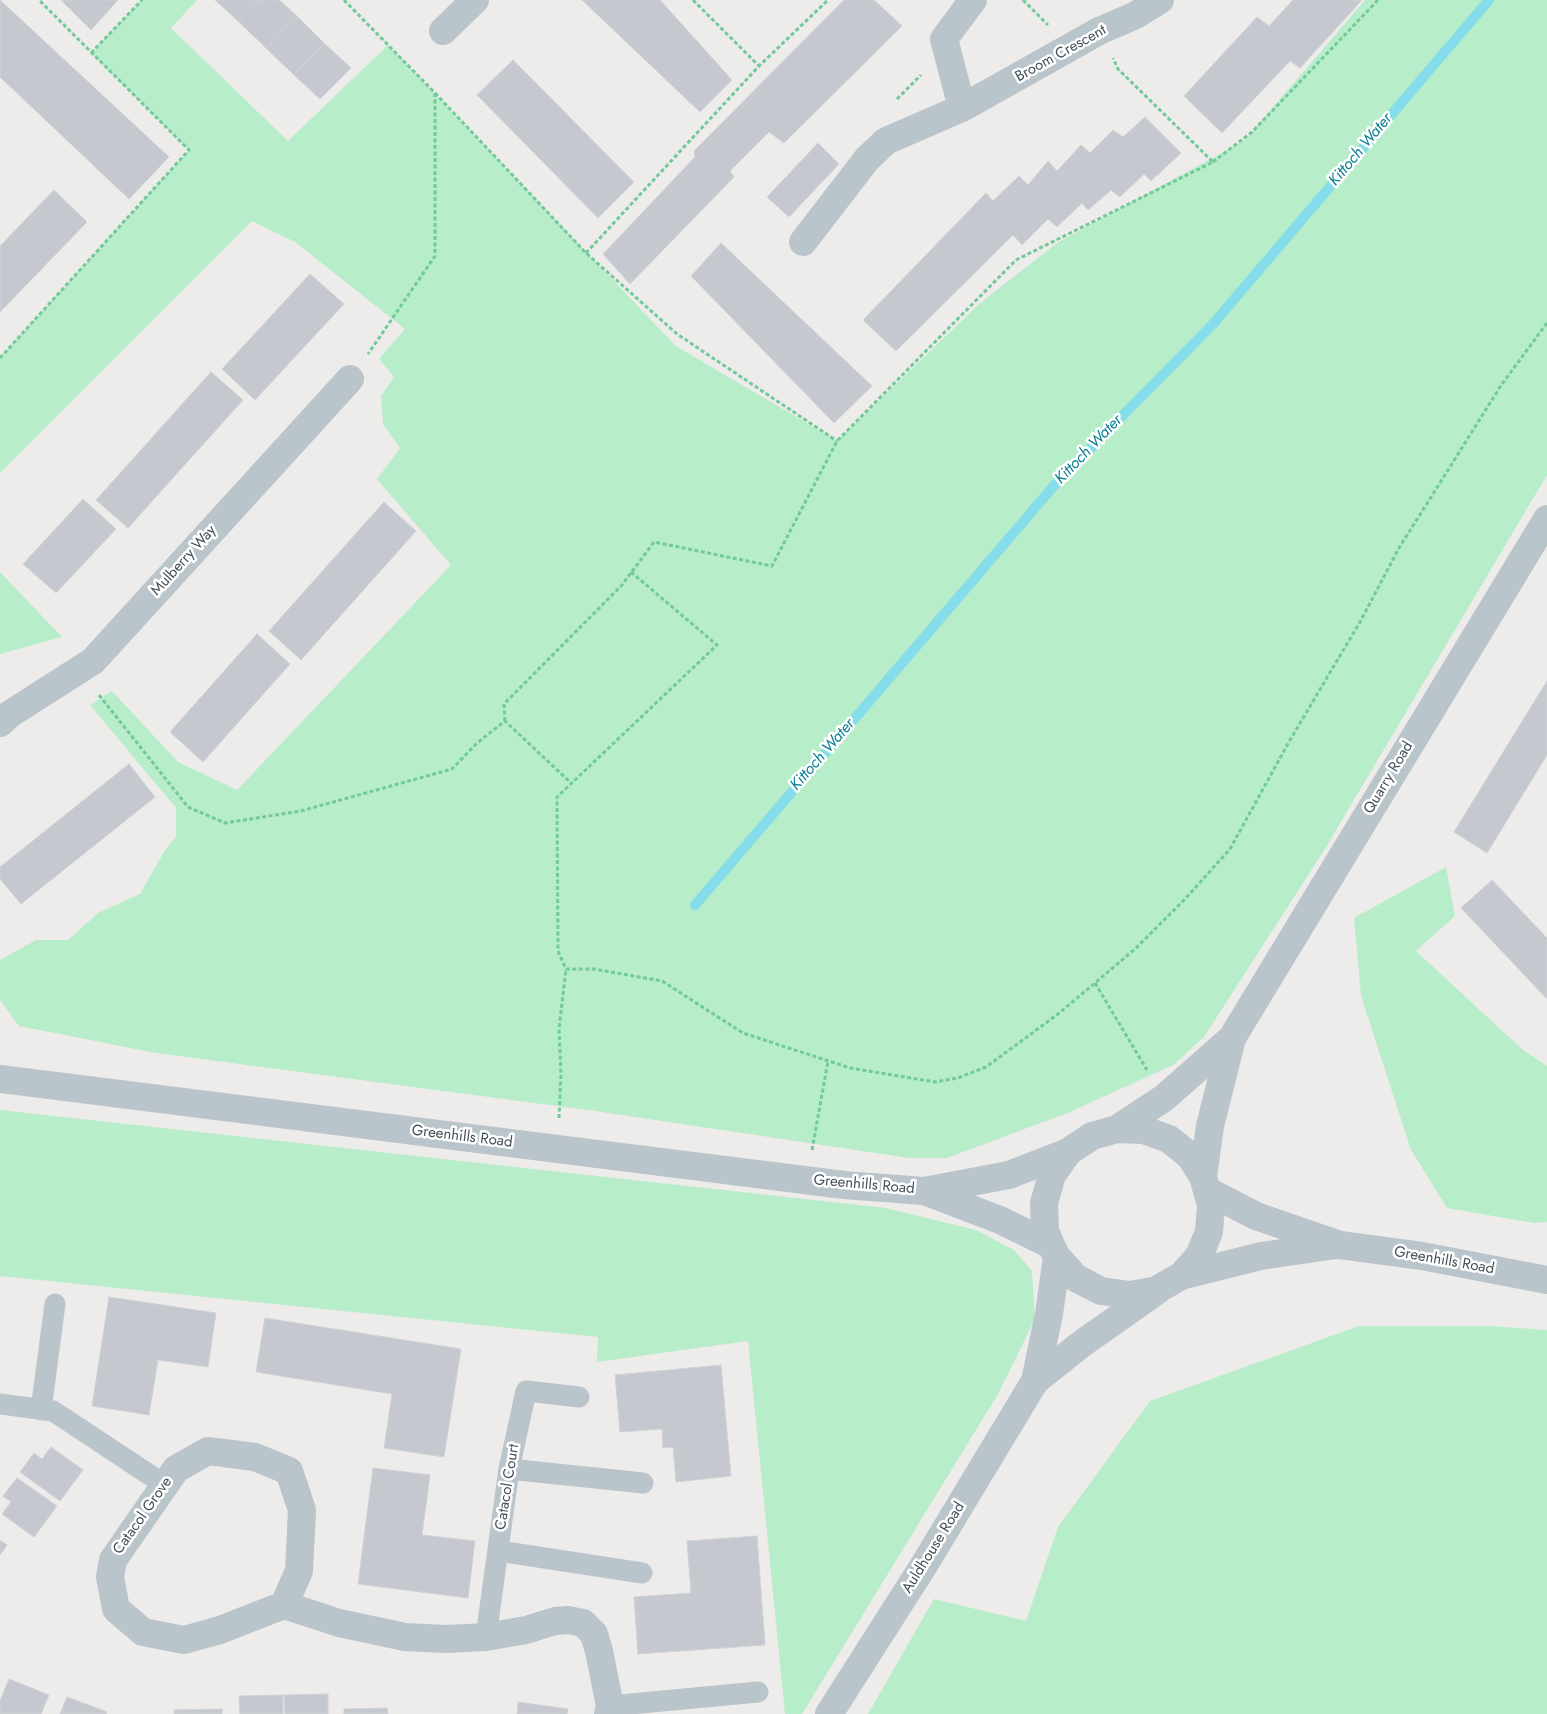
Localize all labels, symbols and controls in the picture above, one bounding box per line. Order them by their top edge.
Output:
street label: Broom Crescent [1012,22,1110,86]
water label: Kittoch Water [1325,110,1397,190]
water label: Kittoch Water [1051,411,1127,489]
street label: Mulberry Way [148,522,220,600]
water label: Kittoch Water [787,715,859,795]
street label: Quarry Road [1360,739,1418,817]
street label: Greenhills Road [411,1122,513,1152]
street label: Greenhills Road [813,1172,915,1198]
street label: Greenhills Road [1392,1243,1496,1279]
street label: Catacol Court [492,1443,524,1531]
street label: Catacol Grove [110,1474,176,1558]
street label: Auldhouse Road [899,1499,969,1597]

